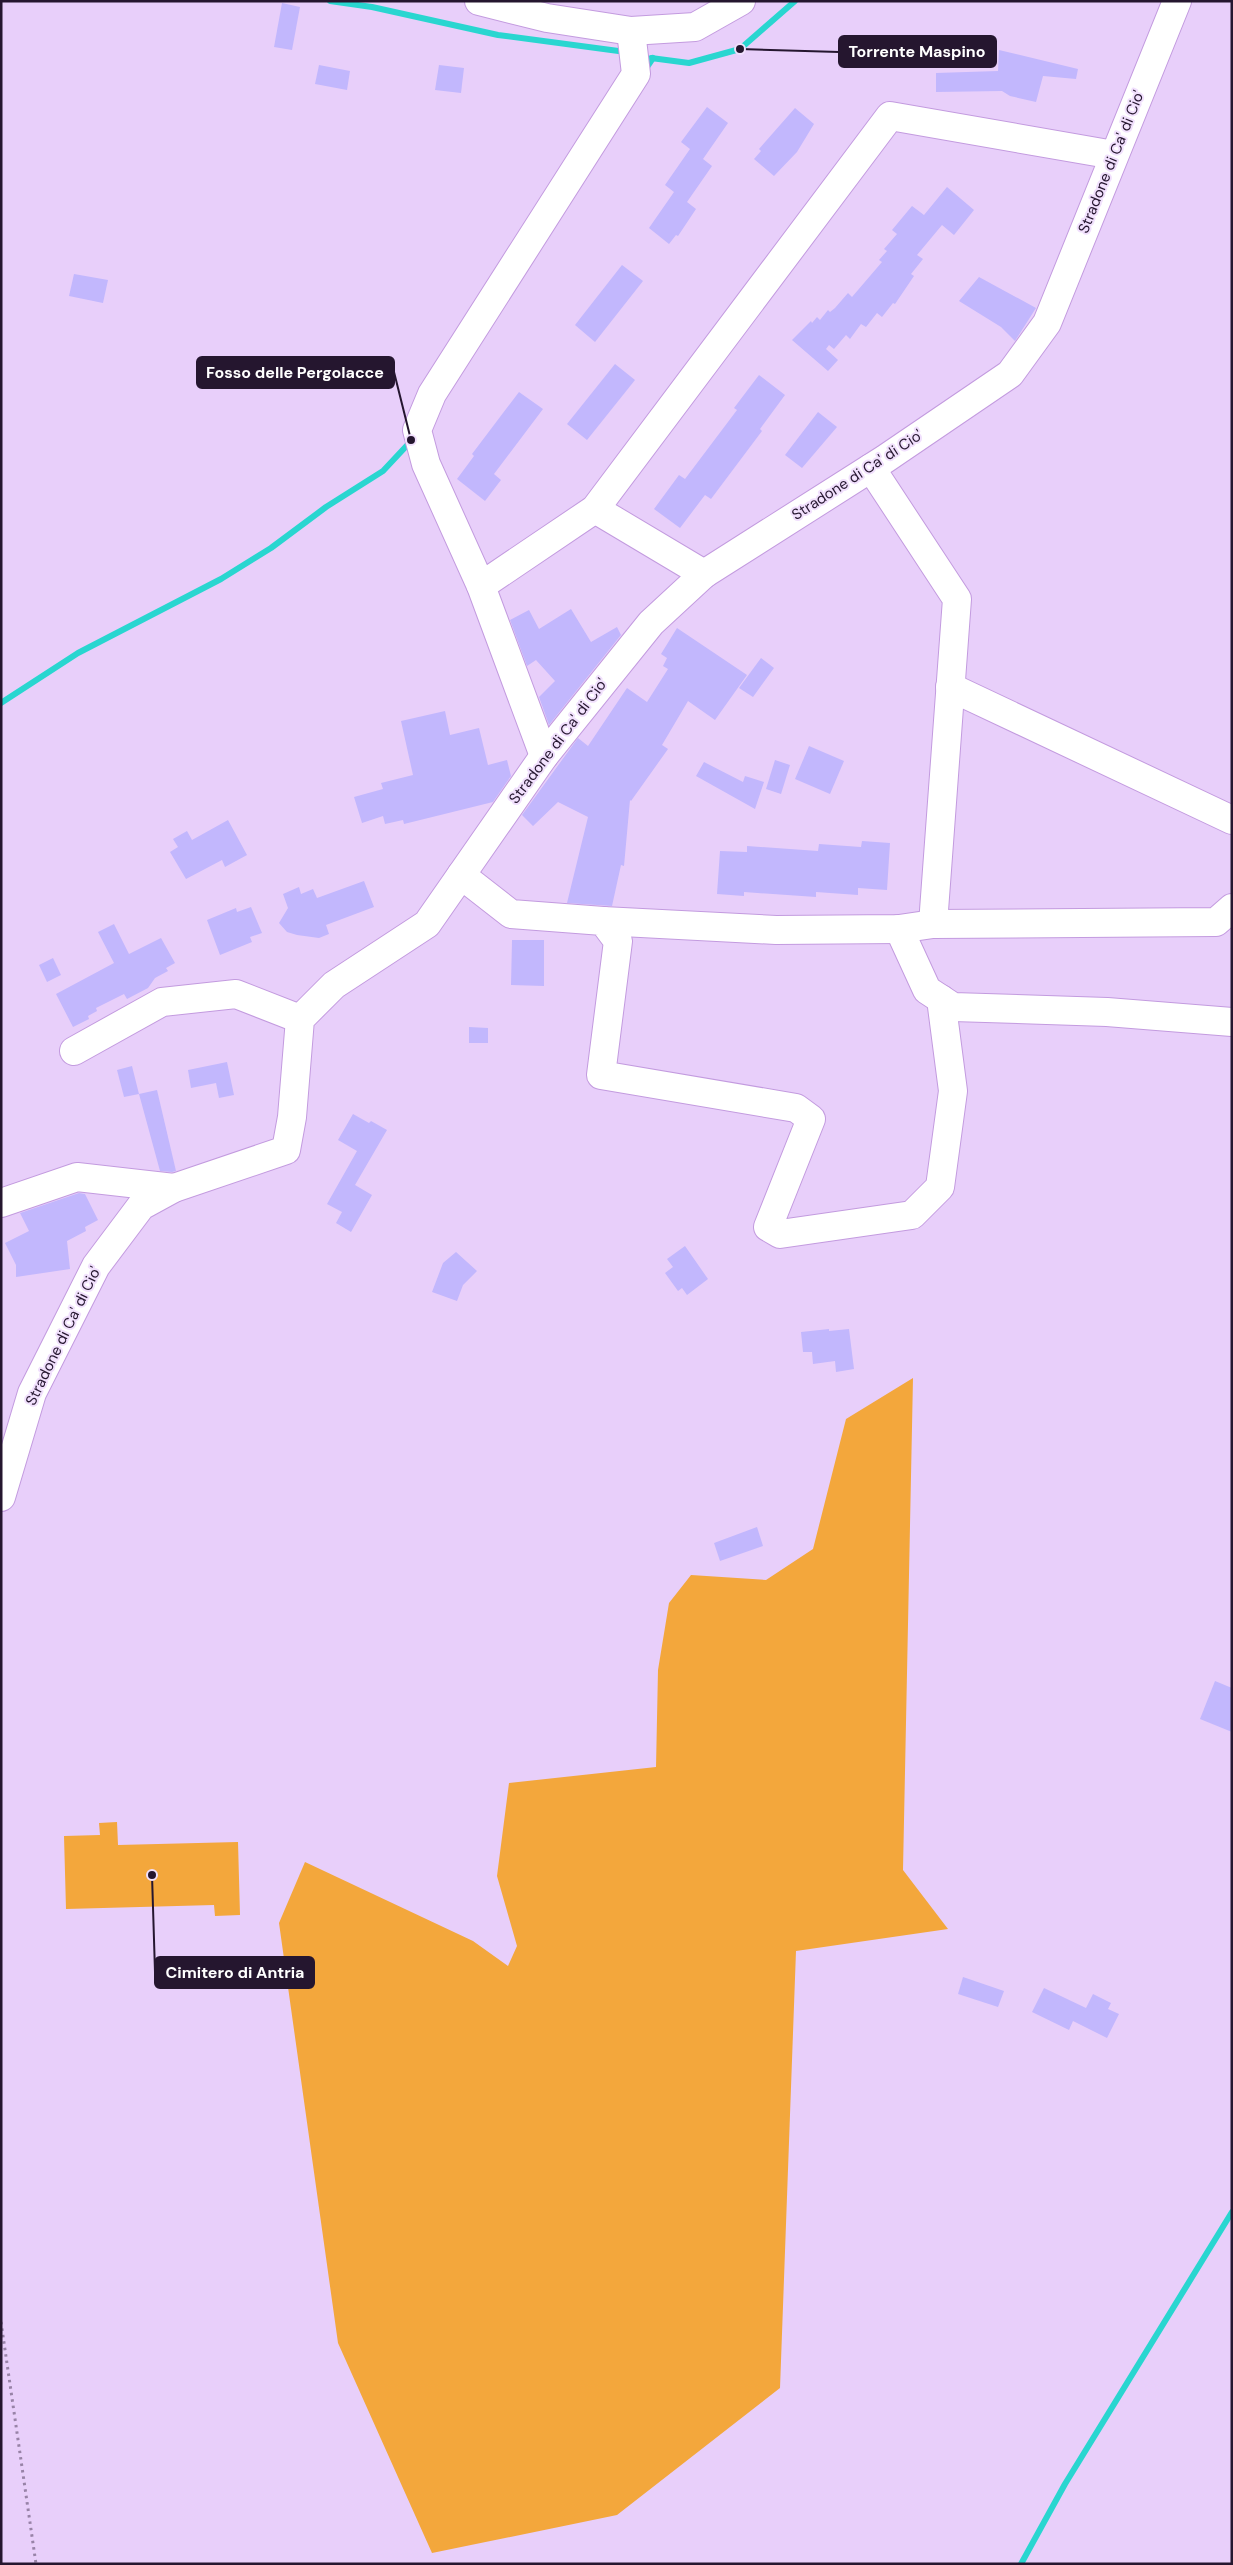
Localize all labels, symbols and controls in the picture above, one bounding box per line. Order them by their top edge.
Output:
callout: Torrente Maspino [839,36,996,67]
text: Torrente Maspino [848,41,986,62]
street label: Stradone di Ca' di Cio' [1073,88,1149,236]
callout: Fosso delle Pergolacce [197,357,394,388]
text: Fosso delle Pergolacce [206,362,384,383]
street label: Stradone di Ca' di Cio' [788,425,926,525]
street label: Stradone di Ca' di Cio' [504,674,612,808]
street label: Stradone di Ca' di Cio' [21,1263,105,1409]
callout: Cimitero di Antria [155,1957,314,1988]
text: Cimitero di Antria [166,1962,305,1983]

